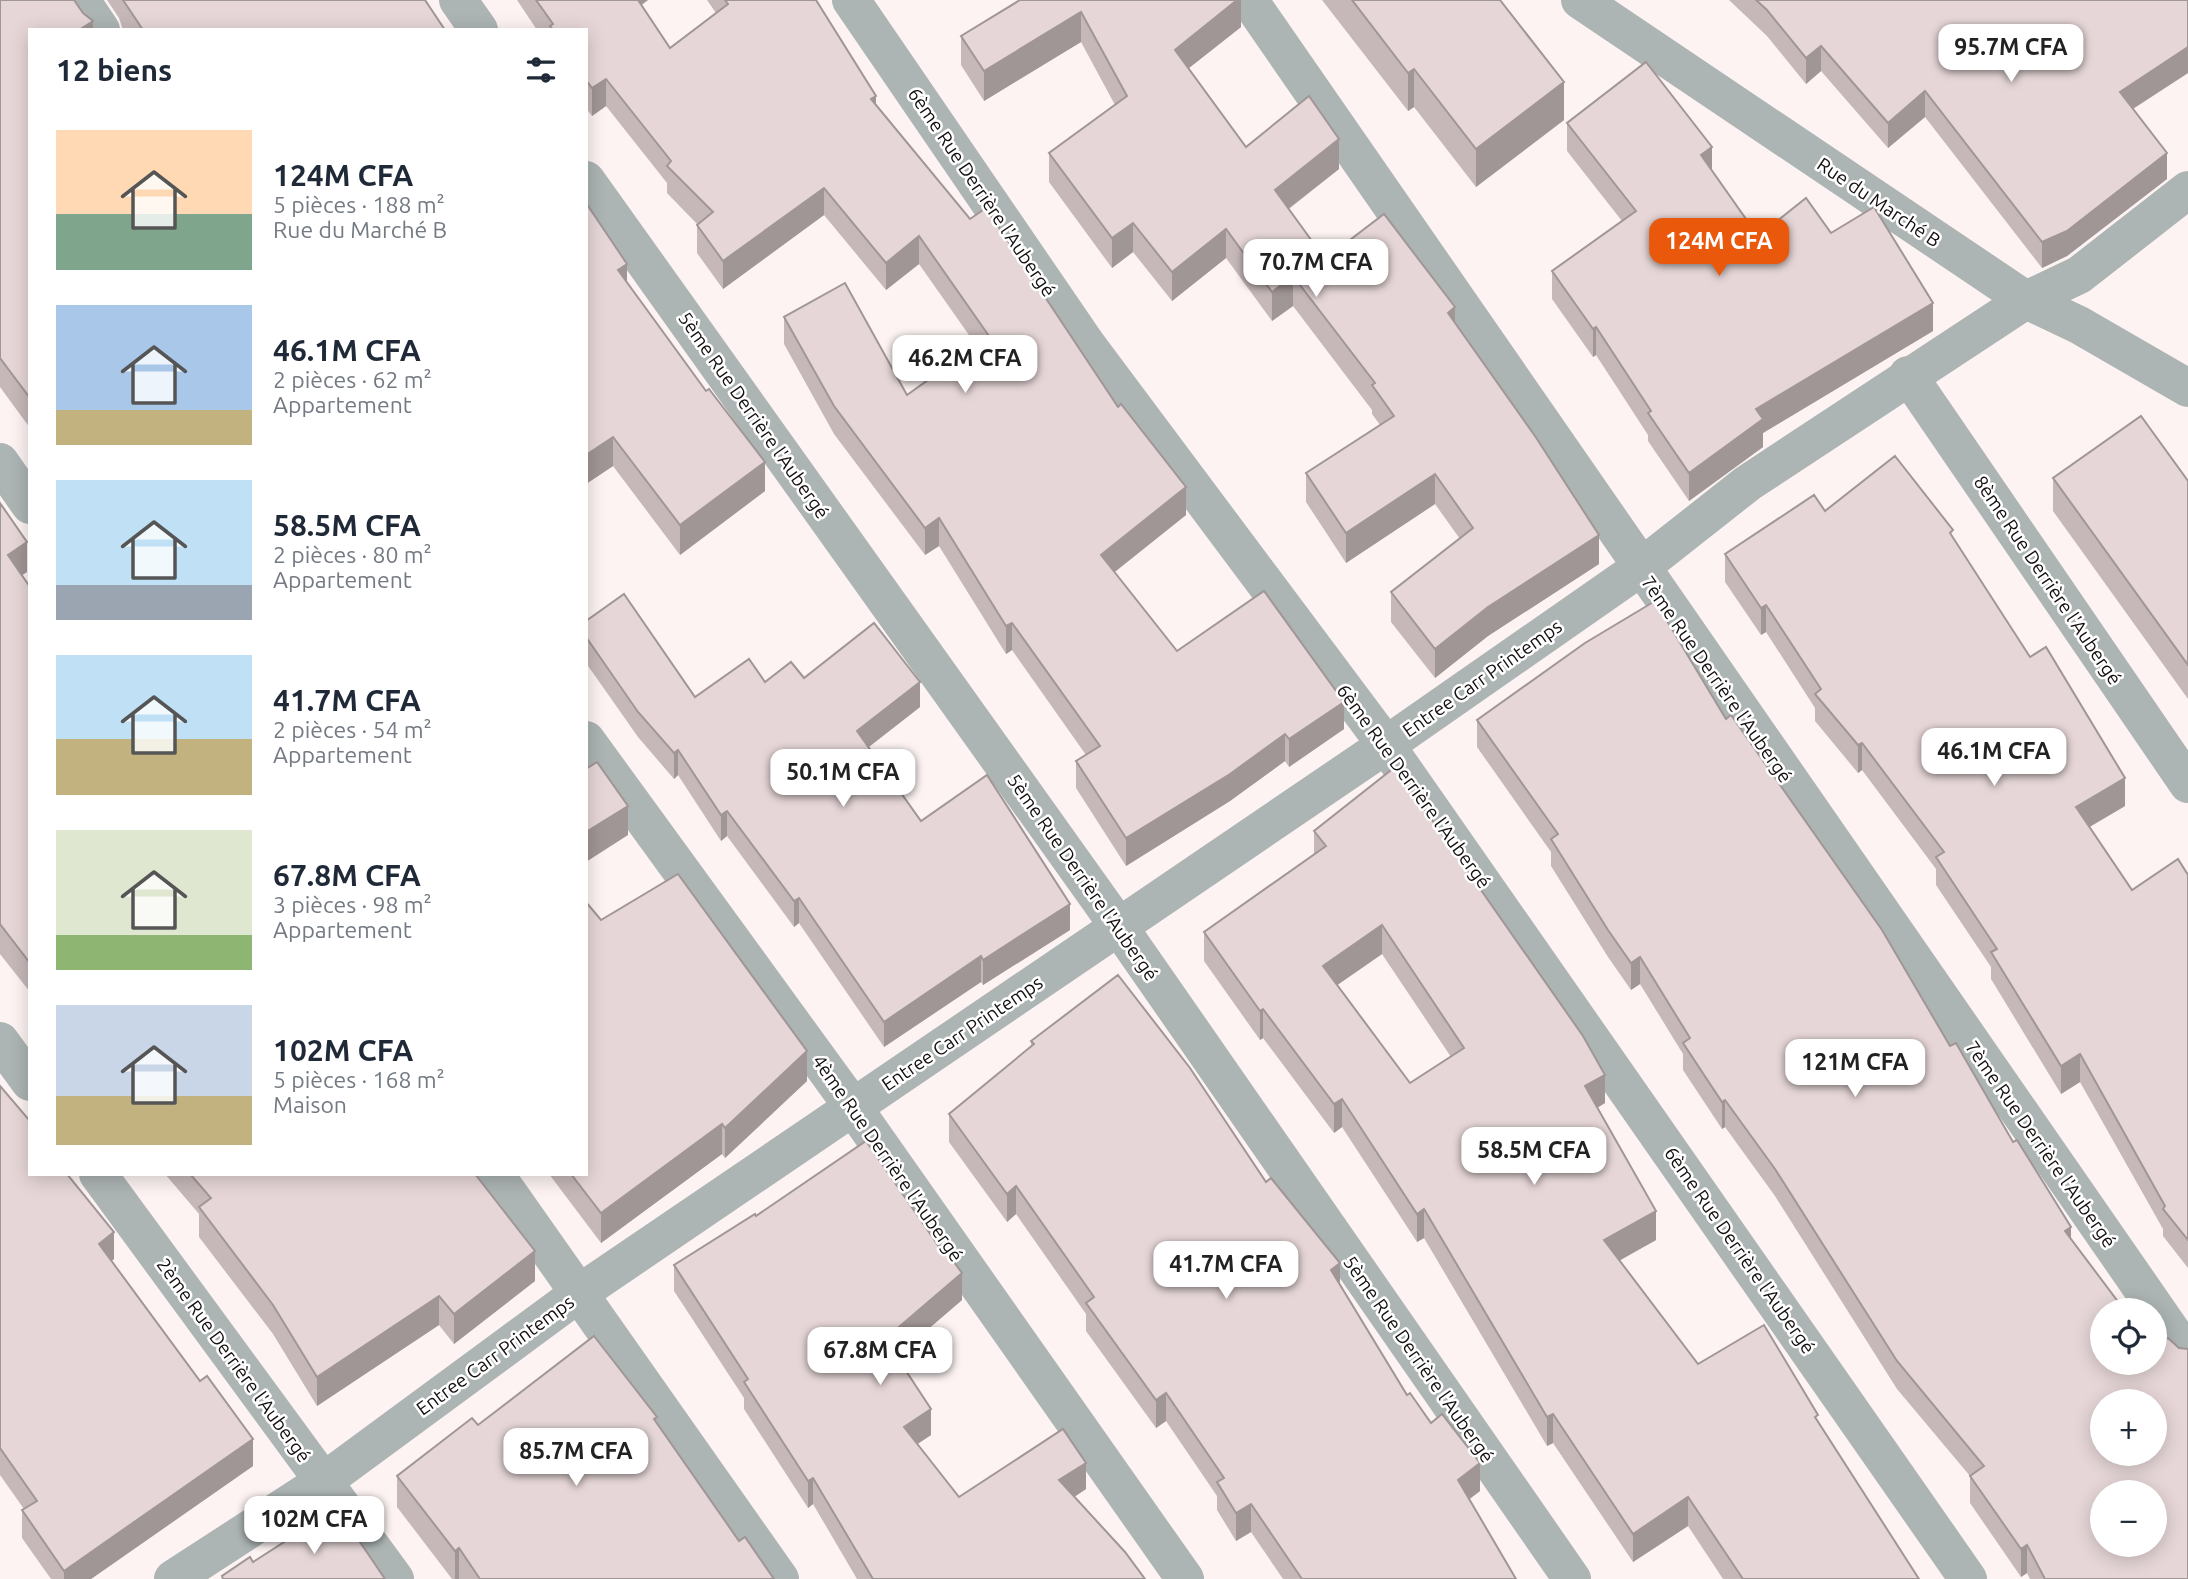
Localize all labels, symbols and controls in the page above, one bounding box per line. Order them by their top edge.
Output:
pin: 95.7M CFA [1931,24,2091,84]
text: 95.7M CFA [1954,34,2068,59]
icon: filters [522,51,560,89]
text: 12 biens [56,53,172,87]
street label: 6ème Rue Derrière l'Aubergé [904,83,1060,301]
street label: Rue du Marché B [1813,153,1945,251]
icon: home [112,158,196,242]
text: 124M CFA [273,158,413,192]
text: 5 pièces · 188 m² [273,192,445,217]
text: Rue du Marché B [273,217,447,242]
pin: 124M CFA [1647,218,1791,278]
text: 124M CFA [1665,228,1773,253]
pin: 70.7M CFA [1236,240,1396,299]
text: 70.7M CFA [1259,249,1373,274]
street label: 5ème Rue Derrière l'Aubergé [674,307,834,523]
icon: home [112,333,196,417]
text: 46.1M CFA [273,333,421,367]
pin: 46.2M CFA [885,336,1045,395]
text: 46.2M CFA [908,345,1022,370]
text: 2 pièces · 62 m² [273,367,432,392]
text: Appartement [273,392,412,417]
street label: 8ème Rue Derrière l'Aubergé [1970,471,2126,689]
icon: home [112,508,196,592]
text: 58.5M CFA [273,508,421,542]
text: 2 pièces · 80 m² [273,542,432,567]
text: Appartement [273,567,412,592]
street label: 7ème Rue Derrière l'Aubergé [1637,571,1797,787]
street label: Entree Carr Printemps [1398,615,1566,741]
street label: 6ème Rue Derrière l'Aubergé [1332,680,1496,892]
icon: home [112,683,196,767]
text: 41.7M CFA [273,683,421,717]
text: 2 pièces · 54 m² [273,717,432,742]
pin: 46.1M CFA [1914,728,2074,788]
text: 46.1M CFA [1937,738,2051,763]
text: Appartement [273,742,412,767]
pin: 50.1M CFA [763,750,923,809]
text: 50.1M CFA [786,759,900,784]
street label: 5ème Rue Derrière l'Aubergé [1003,769,1163,985]
icon: home [112,858,196,942]
text: 67.8M CFA [273,858,421,892]
text: 3 pièces · 98 m² [273,892,432,917]
text: Appartement [273,917,412,942]
street label: Entree Carr Printemps [877,971,1047,1095]
icon: home [112,1033,196,1117]
text: 102M CFA [273,1033,413,1067]
street label: 7ème Rue Derrière l'Aubergé [1961,1036,2121,1252]
pin: 121M CFA [1783,1040,1927,1099]
text: 121M CFA [1801,1049,1909,1074]
street label: 4ème Rue Derrière l'Aubergé [808,1050,968,1266]
text: 5 pièces · 168 m² [273,1067,445,1092]
text: Maison [273,1092,347,1117]
pin: 58.5M CFA [1454,1128,1614,1187]
text: 58.5M CFA [1477,1137,1591,1162]
street label: 6ème Rue Derrière l'Aubergé [1660,1142,1820,1358]
pin: 41.7M CFA [1146,1242,1306,1301]
text: 41.7M CFA [1169,1251,1283,1276]
street label: 5ème Rue Derrière l'Aubergé [1339,1251,1499,1467]
street label: 2ème Rue Derrière l'Aubergé [152,1254,316,1466]
street label: Entree Carr Printemps [412,1290,578,1420]
map controls [2090,1298,2167,1557]
button: locate [2090,1298,2167,1375]
pin: 67.8M CFA [800,1328,960,1387]
text: 67.8M CFA [823,1337,937,1362]
button: + [2090,1389,2167,1466]
pin: 85.7M CFA [496,1428,656,1488]
text: 85.7M CFA [519,1438,633,1463]
button: − [2090,1480,2167,1557]
pin: 102M CFA [242,1496,386,1556]
text: 102M CFA [260,1506,368,1531]

